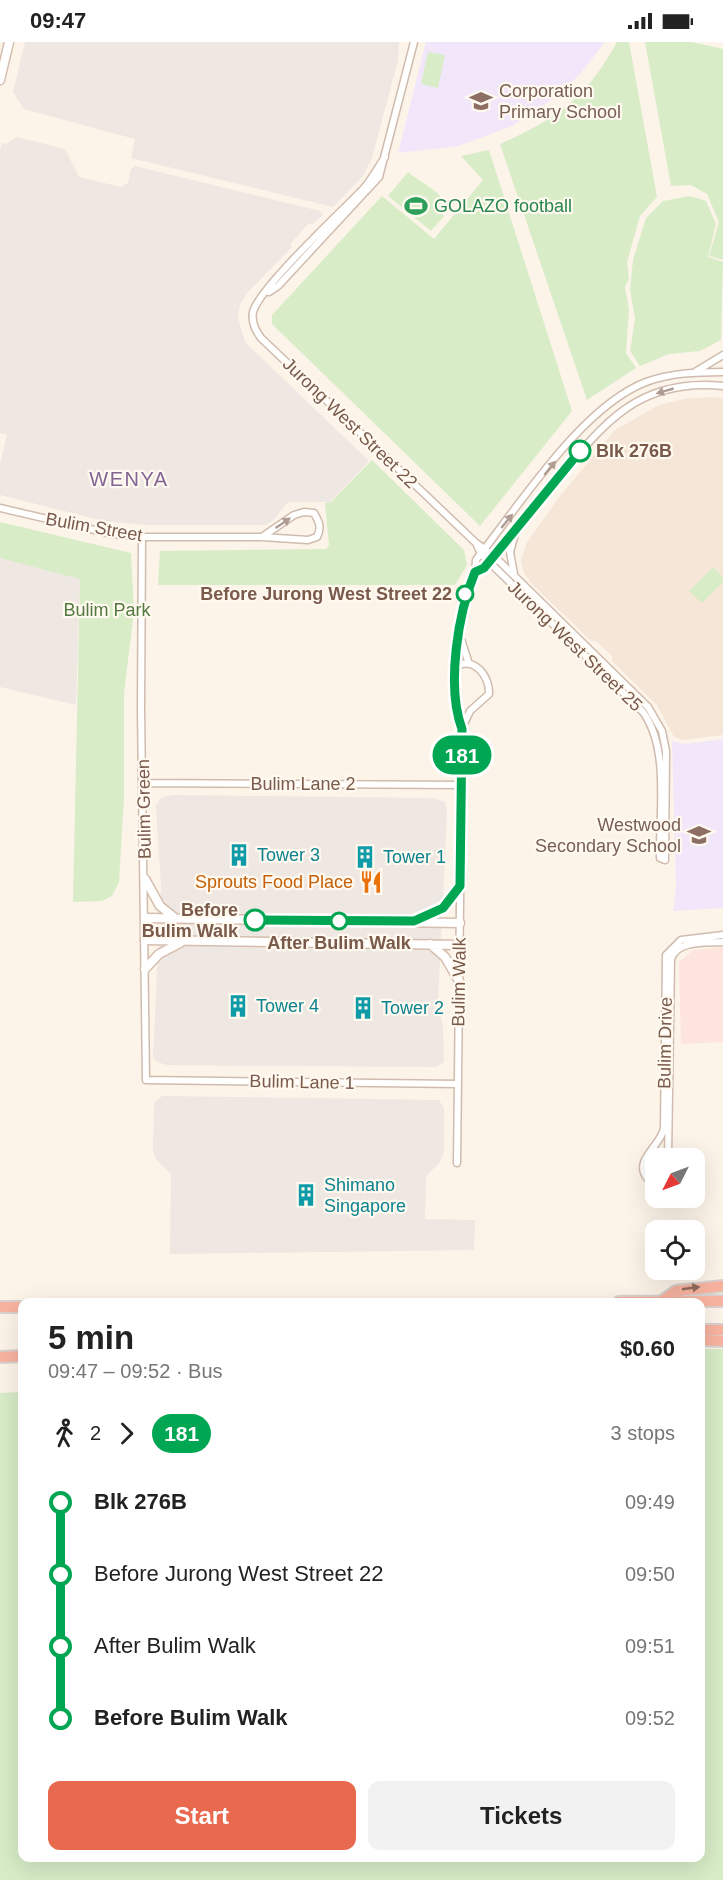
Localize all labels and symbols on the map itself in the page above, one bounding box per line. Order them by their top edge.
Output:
place label: Corporation Primary School [499,81,621,122]
school or university icon: Corporation Primary School [468,88,494,114]
sports icon: GOLAZO football [403,193,429,219]
place label: GOLAZO football [434,196,572,216]
street label: Jurong West Street 22 [279,354,421,492]
one-way arrow [656,387,674,396]
marker: Blk 276B [569,440,591,462]
place label: Blk 276B [596,441,672,461]
one-way arrow [543,460,555,475]
district label: WENYA [89,468,169,490]
street label: Bulim Street [44,509,144,545]
one-way arrow [501,513,513,528]
one-way arrow [274,517,290,529]
street label: Jurong West Street 25 [504,577,646,715]
place label: Before Jurong West Street 22 [200,584,452,604]
marker: Before Jurong West Street 22 [456,585,474,603]
park label: Bulim Park [63,600,152,620]
line badge: 181 [428,736,496,774]
street label: Bulim Green [133,759,155,859]
street label: Bulim Lane 2 [250,774,356,794]
place label: Westwood Secondary School [535,815,681,856]
school or university icon: Westwood Secondary School [686,822,712,848]
building icon: Tower 3 [226,842,252,868]
building icon: Tower 1 [352,844,378,870]
place label: Tower 3 [257,845,320,865]
place label: Tower 1 [383,847,446,867]
restaurant icon: Sprouts Food Place [358,869,384,895]
place label: Sprouts Food Place [195,872,353,892]
place label: Before Bulim Walk [142,900,239,941]
marker: Before Bulim Walk [244,909,266,931]
marker: After Bulim Walk [330,912,348,930]
place label: After Bulim Walk [267,933,412,953]
street label: Bulim Walk [448,936,470,1027]
building icon: Tower 4 [225,993,251,1019]
building icon: Tower 2 [350,995,376,1021]
place label: Tower 4 [256,996,319,1016]
street label: Bulim Drive [654,997,676,1089]
place label: Tower 2 [381,998,444,1018]
street label: Bulim Lane 1 [249,1071,355,1093]
north arrow [645,1148,705,1208]
place label: Shimano Singapore [324,1175,406,1216]
building icon: Shimano Singapore [293,1182,319,1208]
one-way arrow [681,1284,700,1293]

